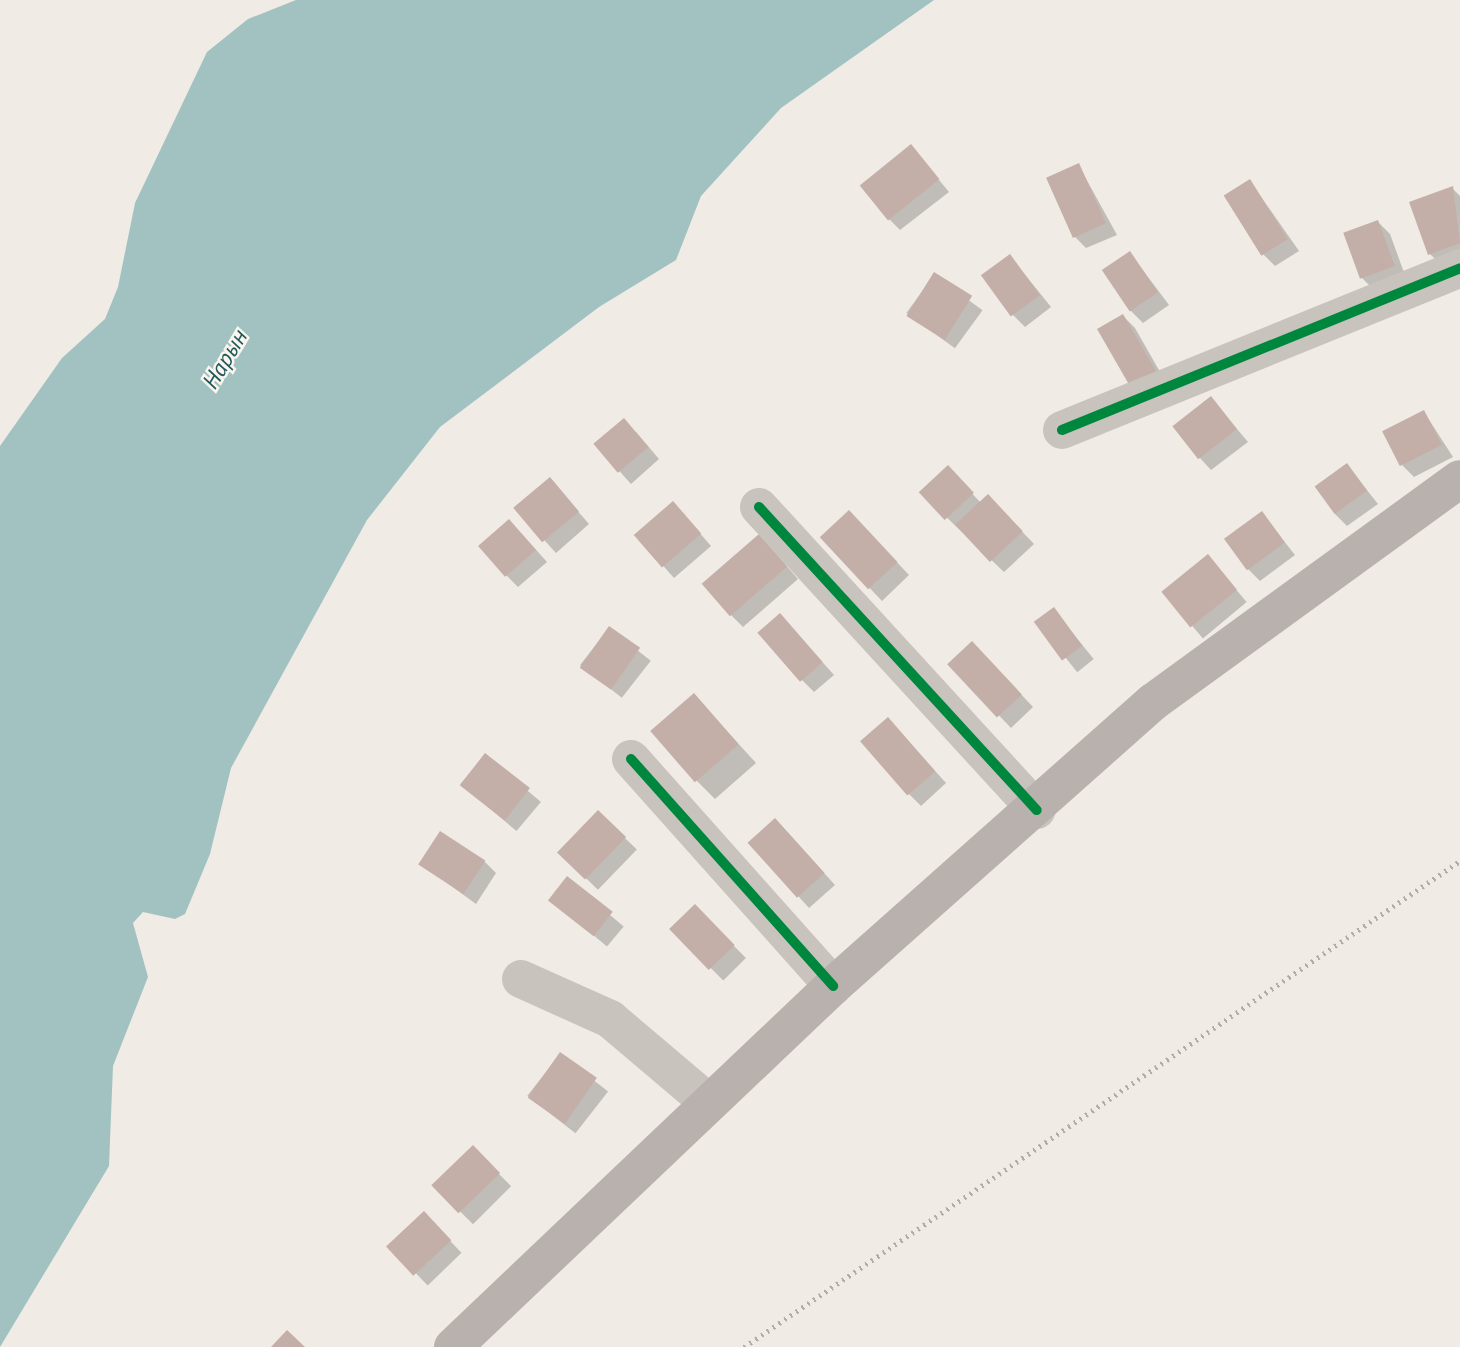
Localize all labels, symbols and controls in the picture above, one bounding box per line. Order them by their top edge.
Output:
water label: Нарын [197,324,253,394]

